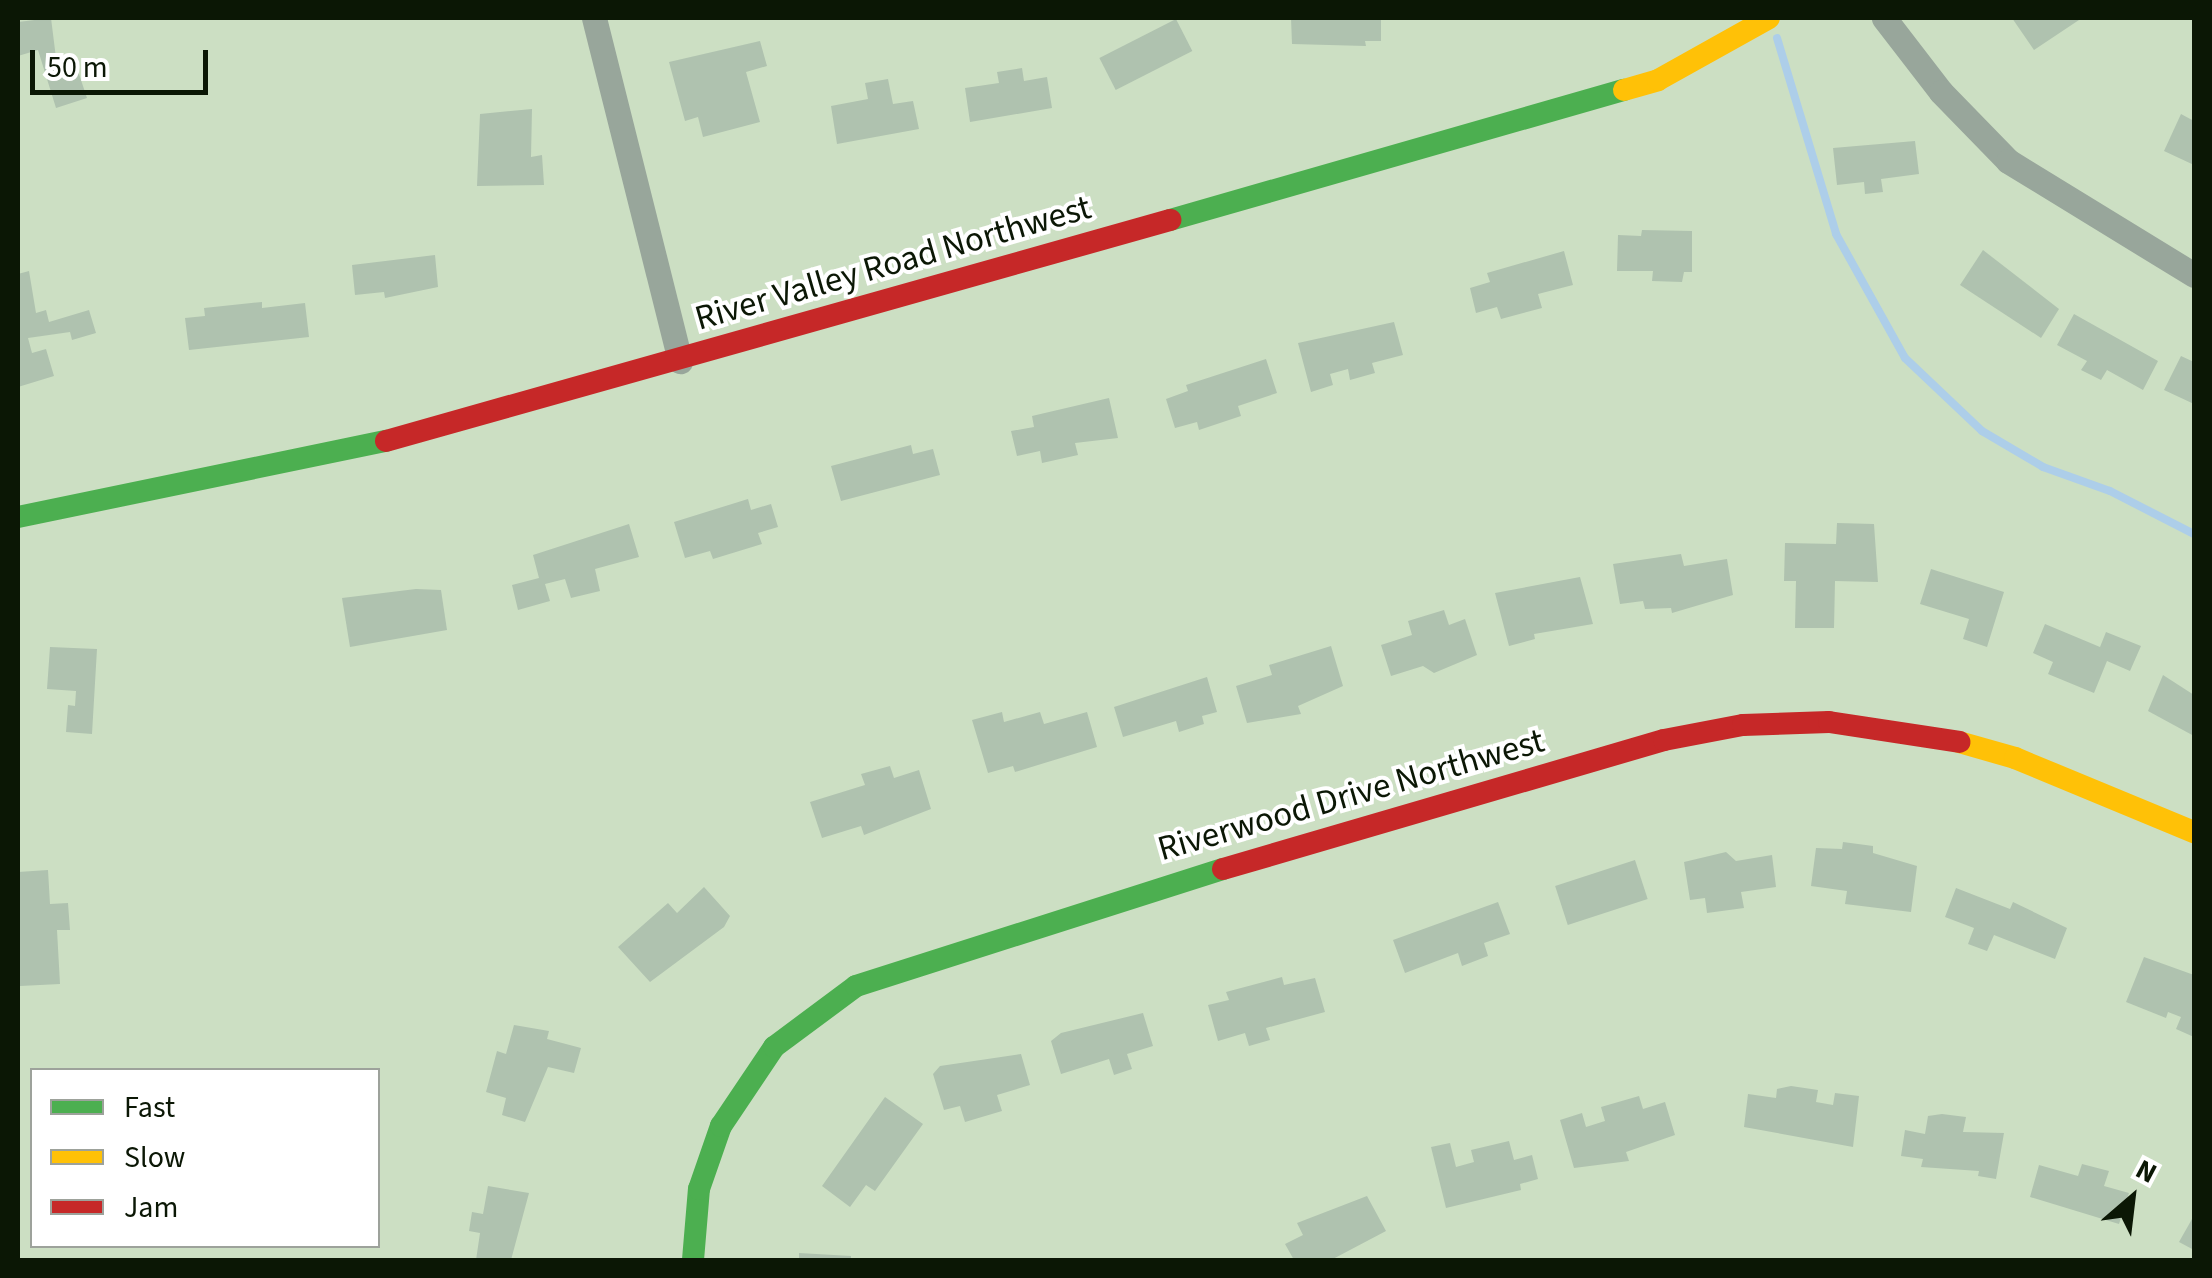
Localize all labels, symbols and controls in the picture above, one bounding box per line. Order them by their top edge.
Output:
scale bar [35,30,212,92]
text: 50 m [47,46,108,89]
street label: River Valley Road Northwest [690,186,1096,340]
street label: Riverwood Drive Northwest [1153,720,1549,870]
legend [30,1068,380,1248]
text: Fast [124,1086,175,1129]
text: Slow [124,1136,185,1179]
north arrow [2082,1148,2182,1248]
text: N [2128,1149,2164,1194]
text: Jam [124,1186,178,1229]

